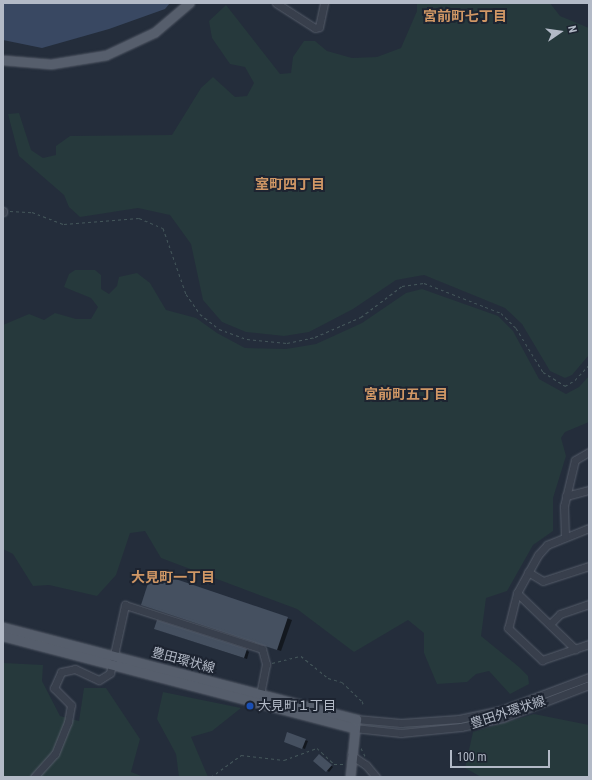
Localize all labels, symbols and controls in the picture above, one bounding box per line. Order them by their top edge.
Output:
district label: 宮前町七丁目 [423,8,507,24]
north arrow [540,12,580,52]
text: N [565,24,579,34]
district label: 室町四丁目 [255,176,325,192]
district label: 宮前町五丁目 [364,386,448,402]
district label: 大見町一丁目 [131,569,215,585]
street label: 豊田環状線 [150,645,216,677]
street label: 豊田外環状線 [468,694,548,732]
place label: 大見町１丁目 [258,698,336,714]
marker: 大見町１丁目 [245,701,255,711]
scale bar [452,742,552,768]
text: 100 m [457,750,487,764]

